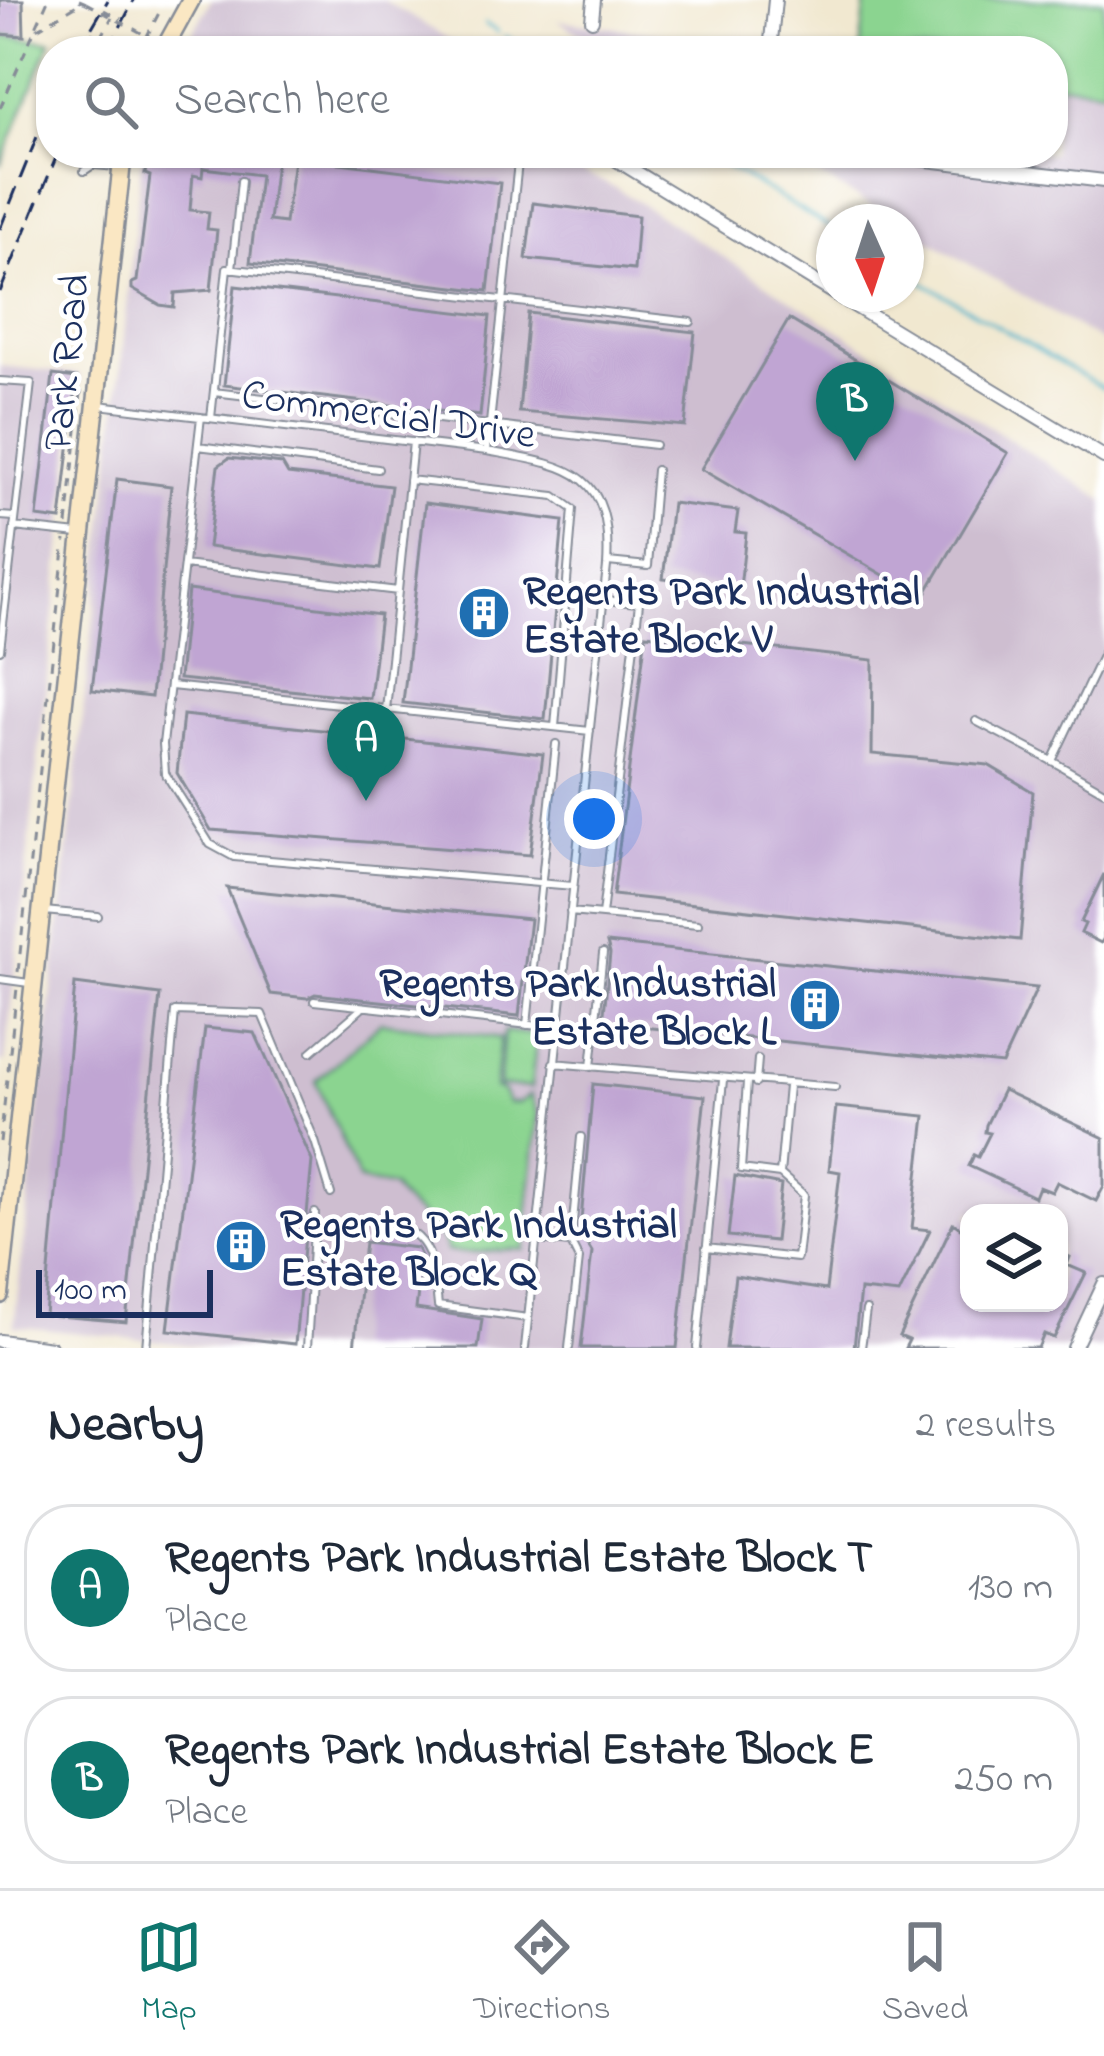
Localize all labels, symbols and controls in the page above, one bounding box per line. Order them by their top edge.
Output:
search box [36,36,1068,168]
icon: search [78,69,144,135]
text: Search here [174,69,390,135]
north arrow [816,204,924,312]
street label: Park Road [29,271,108,454]
pin: B [816,362,894,461]
street label: Commercial Drive [238,366,539,467]
place label: Regents Park Industrial Estate Block V [523,563,920,672]
building icon: Regents Park Industrial Estate Block V [456,585,512,641]
pin: A [327,702,405,801]
your location [564,789,624,849]
place label: Regents Park Industrial Estate Block L [379,955,777,1064]
building icon: Regents Park Industrial Estate Block L [787,977,843,1033]
place label: Regents Park Industrial Estate Block Q [280,1196,677,1305]
map controls [960,1204,1068,1312]
button: layers [960,1204,1068,1312]
building icon: Regents Park Industrial Estate Block Q [213,1218,269,1274]
scale bar [36,1264,213,1317]
text: 100 m [54,1267,127,1315]
text: Nearby [48,1389,204,1464]
text: 2 results [916,1398,1056,1455]
text: Regents Park Industrial Estate Block T [165,1527,873,1593]
text: A [78,1560,102,1617]
text: 130 m [968,1560,1053,1617]
text: Place [165,1593,248,1650]
text: Regents Park Industrial Estate Block E [165,1719,874,1785]
text: B [77,1752,103,1809]
text: 250 m [954,1752,1053,1809]
text: Place [165,1785,248,1842]
tab: Map [136,1914,202,2034]
tab: Directions [473,1914,611,2034]
tab: Saved [882,1914,968,2034]

